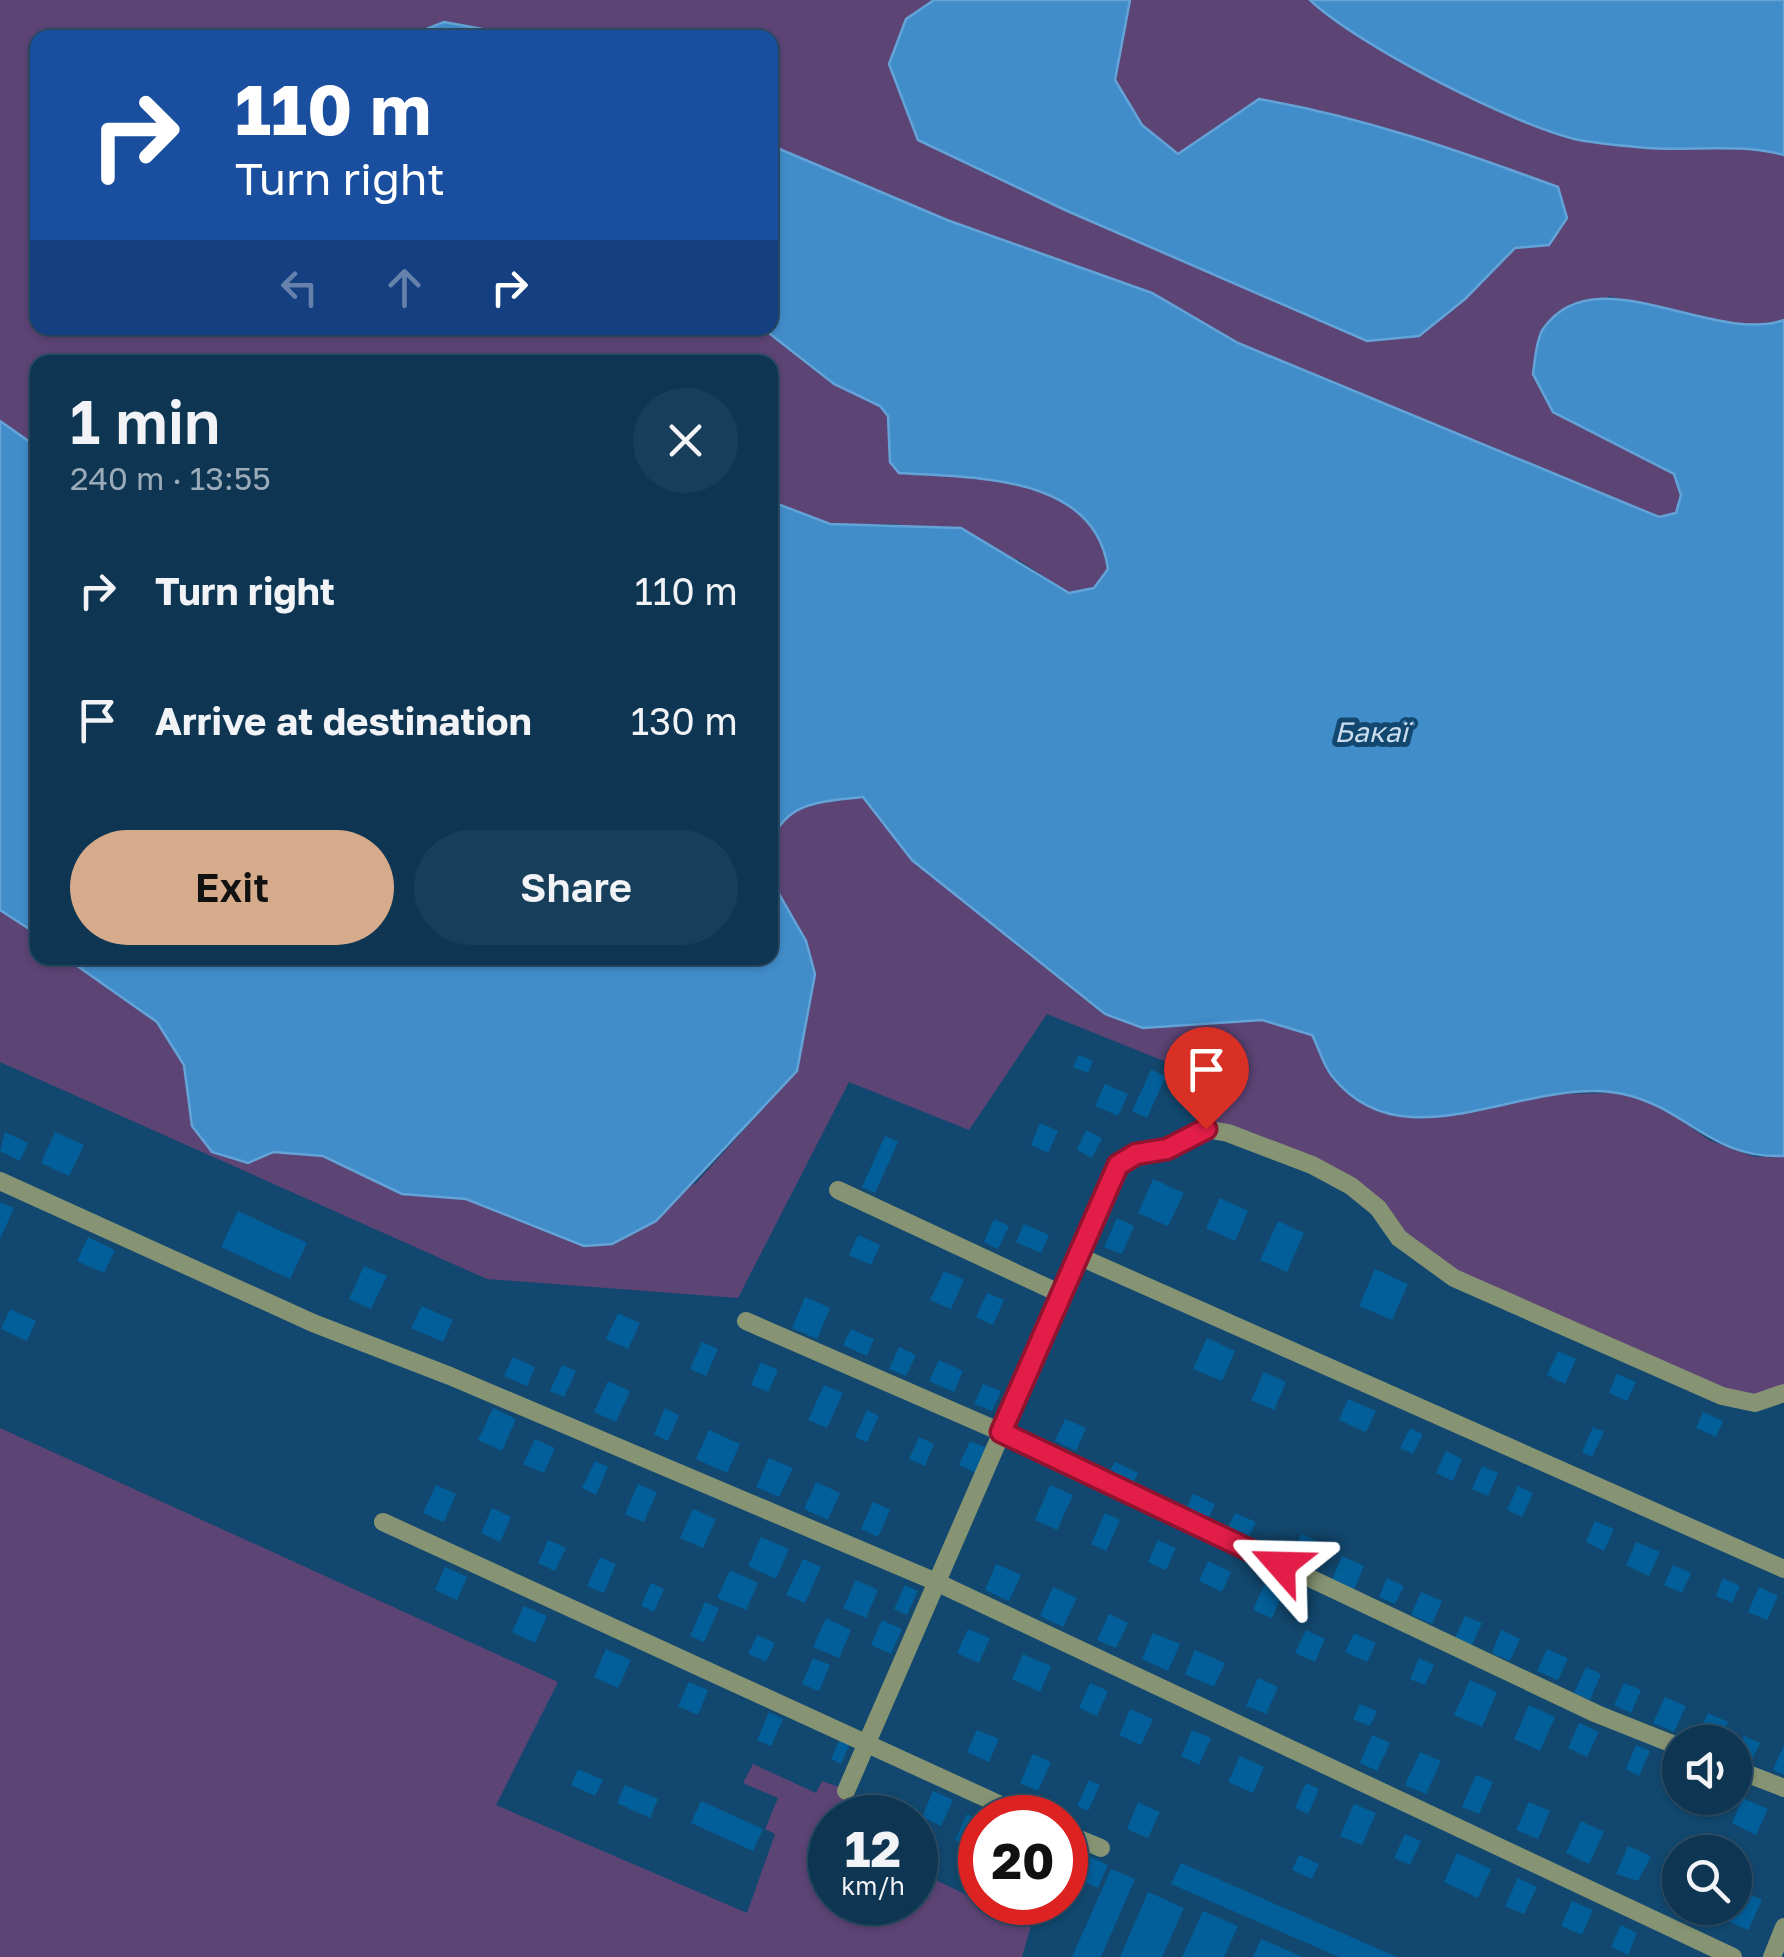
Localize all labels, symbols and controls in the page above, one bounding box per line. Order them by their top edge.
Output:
text: 110 m [235,66,431,150]
icon: right [70,70,200,200]
text: Turn right [235,151,445,205]
icon: left [272,260,327,315]
icon: ahead [377,260,432,315]
icon: right [482,260,537,315]
text: 1 min [70,385,220,457]
button: close [633,388,738,493]
text: 240 m · 13:55 [70,459,271,497]
icon: right [70,563,125,618]
text: Turn right [155,568,335,613]
text: 110 m [634,568,738,613]
icon: arrive [70,693,125,748]
text: Arrive at destination [155,698,532,743]
text: 130 m [631,698,738,743]
water label: Бакаї [1334,715,1414,748]
button: Exit [70,830,394,945]
button: Share [414,830,738,945]
pin [1164,1027,1249,1130]
icon: arrive [1179,1042,1234,1097]
position arrow [1229,1513,1333,1617]
map controls [1662,1725,1752,1925]
button: sound [1662,1725,1752,1815]
speed limit sign: 20 [958,1795,1088,1925]
text: 12 [845,1818,901,1878]
button: search [1662,1835,1752,1925]
text: km/h [841,1870,905,1901]

